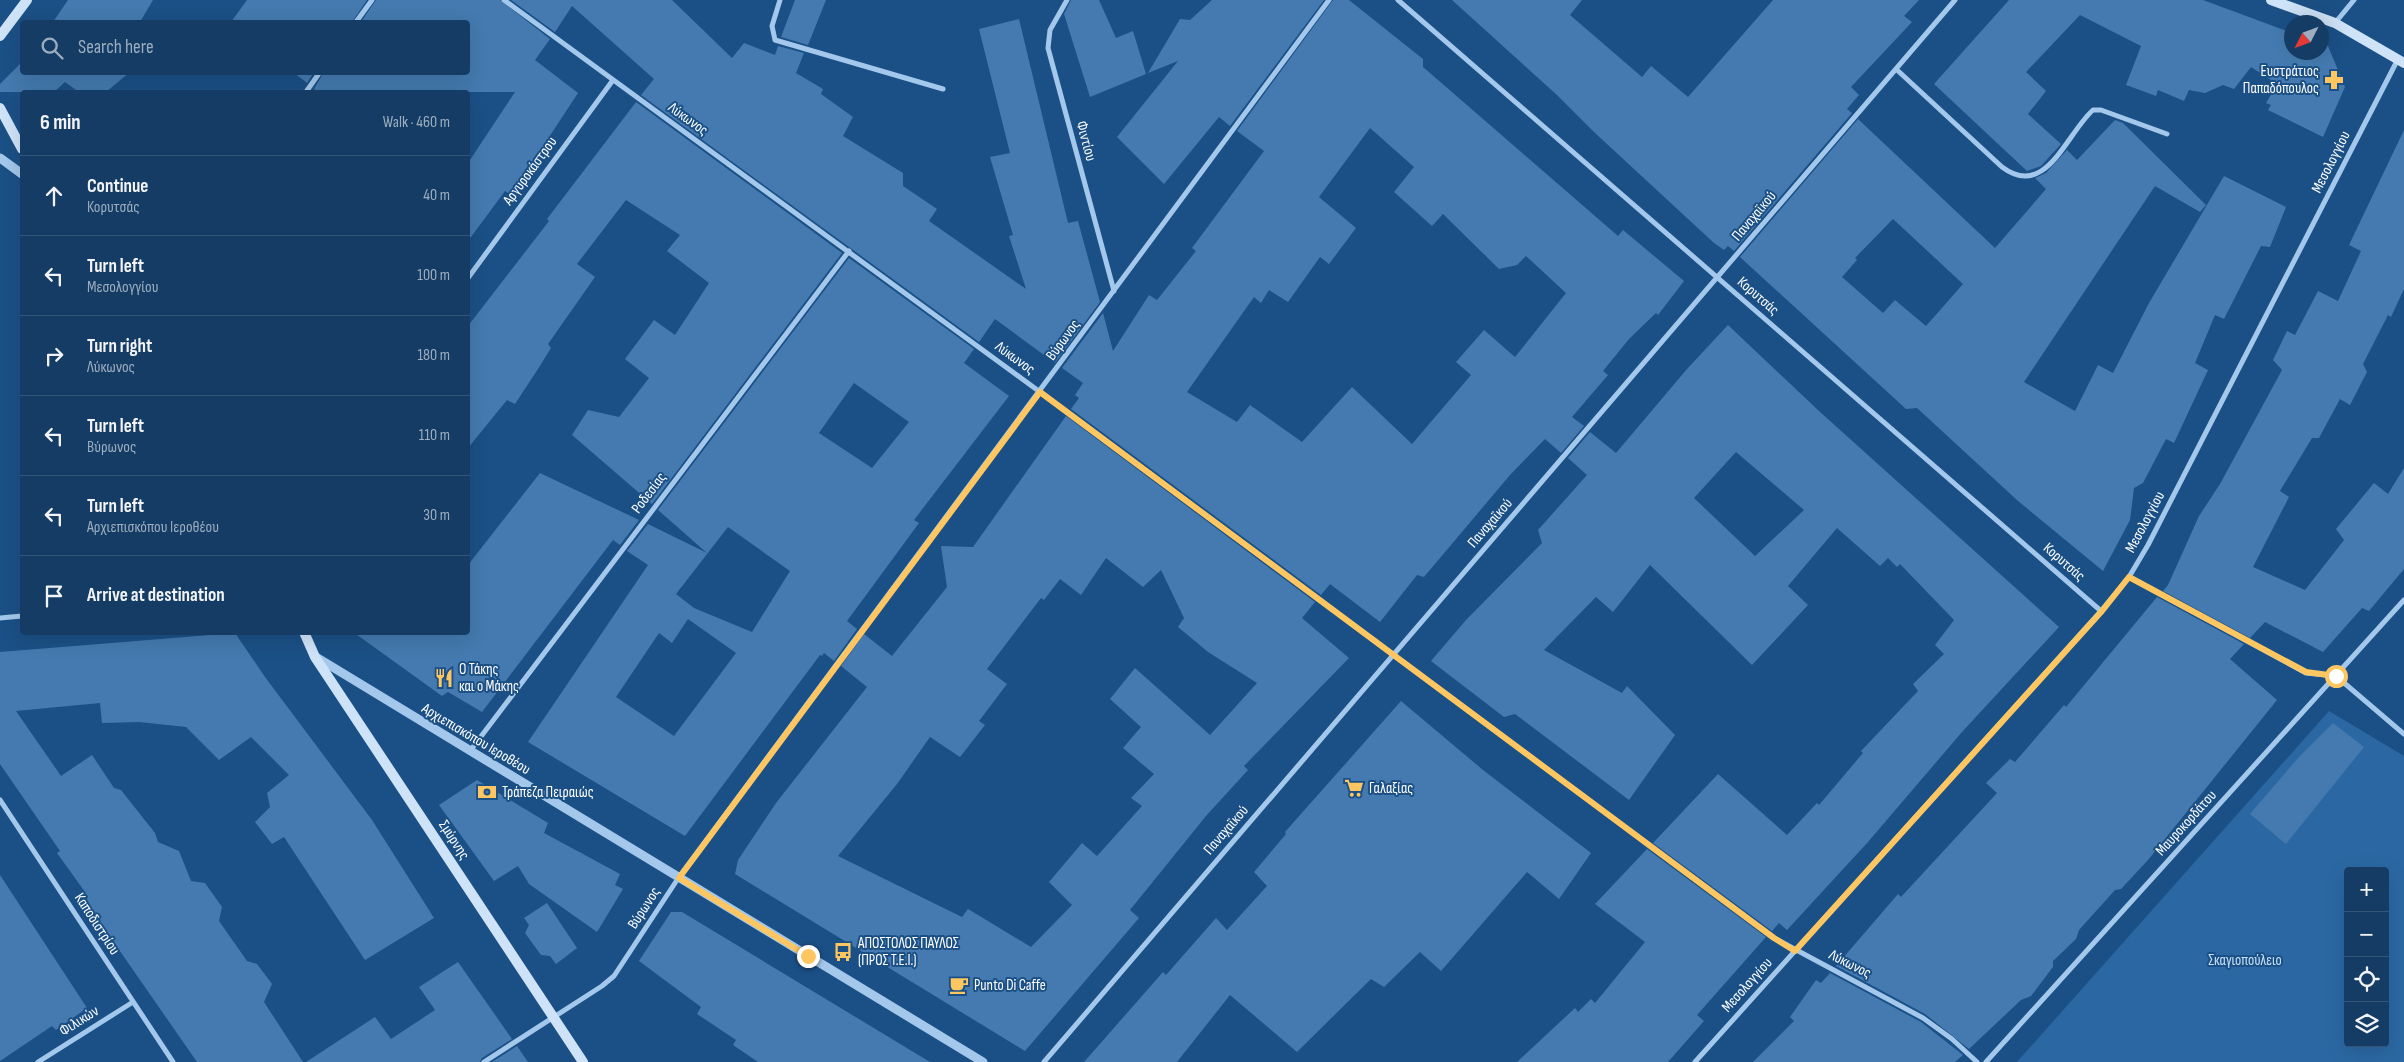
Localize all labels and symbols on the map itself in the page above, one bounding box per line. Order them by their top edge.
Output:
north arrow [2284,15,2329,60]
place label: Ευστράτιος Παπαδόπουλος [2243,62,2319,98]
pharmacy icon: Ευστράτιος Παπαδόπουλος [2323,69,2345,91]
street label: Λύκωνος [663,98,712,140]
street label: Φιντίου [1072,119,1100,163]
street label: Μεσολογγίου [2307,128,2355,196]
street label: Αργυροκάστρου [498,133,561,210]
street label: Παναχαϊκού [1728,187,1780,245]
street label: Κορυτσάς [1733,273,1783,319]
street label: Βύρωνος [1042,316,1084,364]
street label: Λύκωνος [990,337,1039,379]
street label: Ροδεσίας [627,469,671,517]
street label: Μεσολογγίου [2121,488,2169,556]
street label: Παναχαϊκού [1463,494,1517,552]
street label: Κορυτσάς [2039,539,2089,585]
place label: Ο Τάκης και ο Μάκης [459,660,519,696]
route start [2325,665,2348,688]
restaurant icon: Ο Τάκης και ο Μάκης [433,667,455,689]
street label: Αρχιεπισκόπου Ιεροθέου [417,698,534,779]
supermarket icon: Γαλαξίας [1343,777,1365,799]
place label: Γαλαξίας [1369,779,1413,798]
bank icon: Τράπεζα Πειραιώς [476,781,498,803]
place label: Τράπεζα Πειραιώς [502,783,594,802]
street label: Μαυροκορδάτου [2151,786,2221,860]
street label: Παναχαϊκού [1199,801,1253,859]
street label: Σμύρνης [434,817,474,863]
street label: Βύρωνος [623,883,665,933]
street label: Καποδιστρίου [70,889,124,959]
place label: ΑΠΟΣΤΟΛΟΣ ΠΑΥΛΟΣ (ΠΡΟΣ Τ.Ε.Ι.) [857,934,959,970]
bus stop icon: ΑΠΟΣΤΟΛΟΣ ΠΑΥΛΟΣ (ΠΡΟΣ Τ.Ε.Ι.) [832,941,854,963]
route end [797,945,820,968]
street label: Λύκωνος [1825,945,1874,983]
park label: Σκαγιοπούλειο [2208,951,2282,970]
street label: Μεσολογγίου [1718,954,1776,1016]
cafe icon: Punto Di Caffe [948,974,970,996]
place label: Punto Di Caffe [974,976,1046,995]
street label: Φιλικών [56,1001,102,1040]

